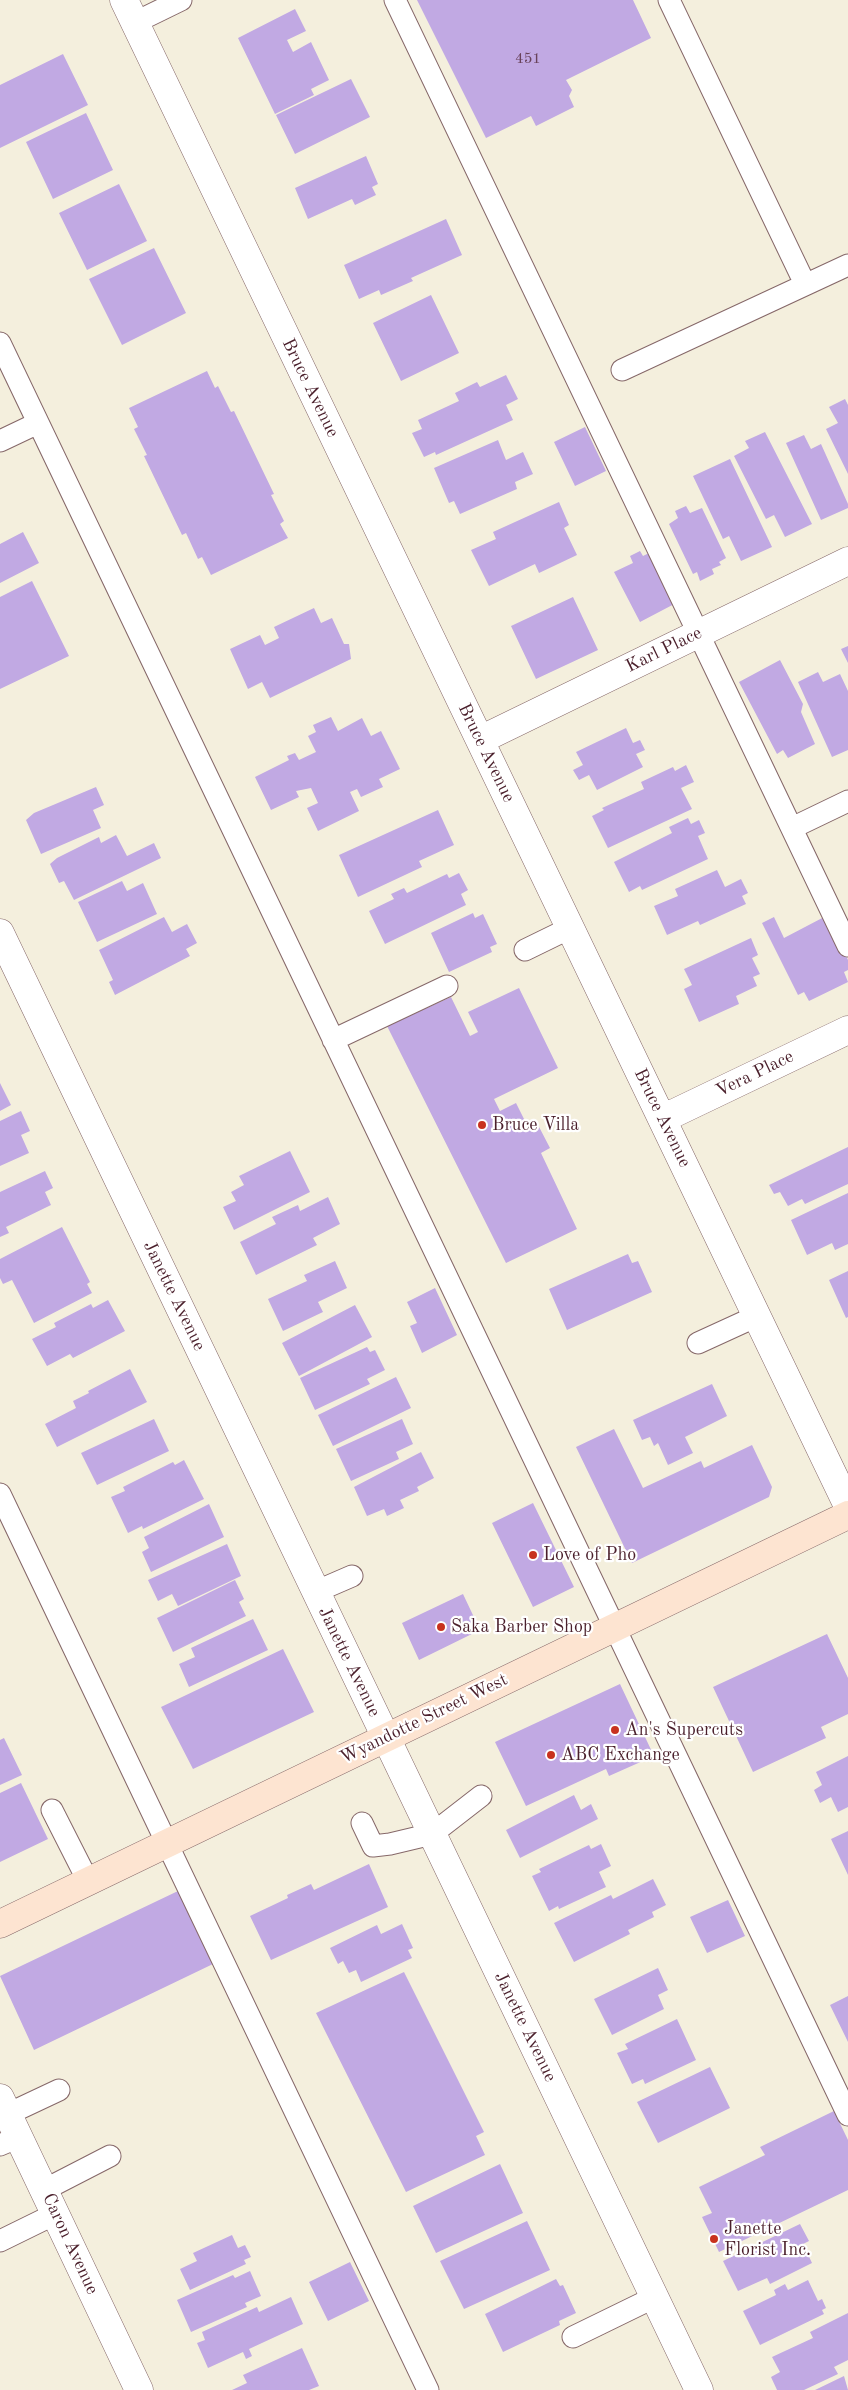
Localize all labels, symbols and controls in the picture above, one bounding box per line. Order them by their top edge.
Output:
house number: 451 [515,50,541,68]
street label: Bruce Avenue [277,335,343,441]
street label: Karl Place [622,622,706,678]
street label: Bruce Avenue [453,700,519,806]
street label: Vera Place [713,1046,797,1102]
street label: Bruce Avenue [629,1065,695,1171]
place label: Bruce Villa [492,1114,579,1136]
marker: Bruce Villa [476,1119,488,1131]
street label: Janette Avenue [138,1237,210,1355]
place label: Love of Pho [543,1544,636,1566]
marker: Love of Pho [527,1549,539,1561]
street label: Janette Avenue [313,1603,385,1721]
place label: Saka Barber Shop [451,1616,592,1638]
marker: Saka Barber Shop [435,1621,447,1633]
street label: Wyandotte Street West [337,1669,511,1769]
place label: An's Supercuts [625,1719,743,1741]
marker: An's Supercuts [609,1724,621,1736]
place label: ABC Exchange [561,1744,680,1766]
marker: ABC Exchange [545,1749,557,1761]
street label: Janette Avenue [489,1968,561,2086]
street label: Caron Avenue [37,2190,103,2298]
place label: Janette Florist Inc. [724,2218,811,2260]
marker: Janette Florist Inc. [708,2233,720,2245]

